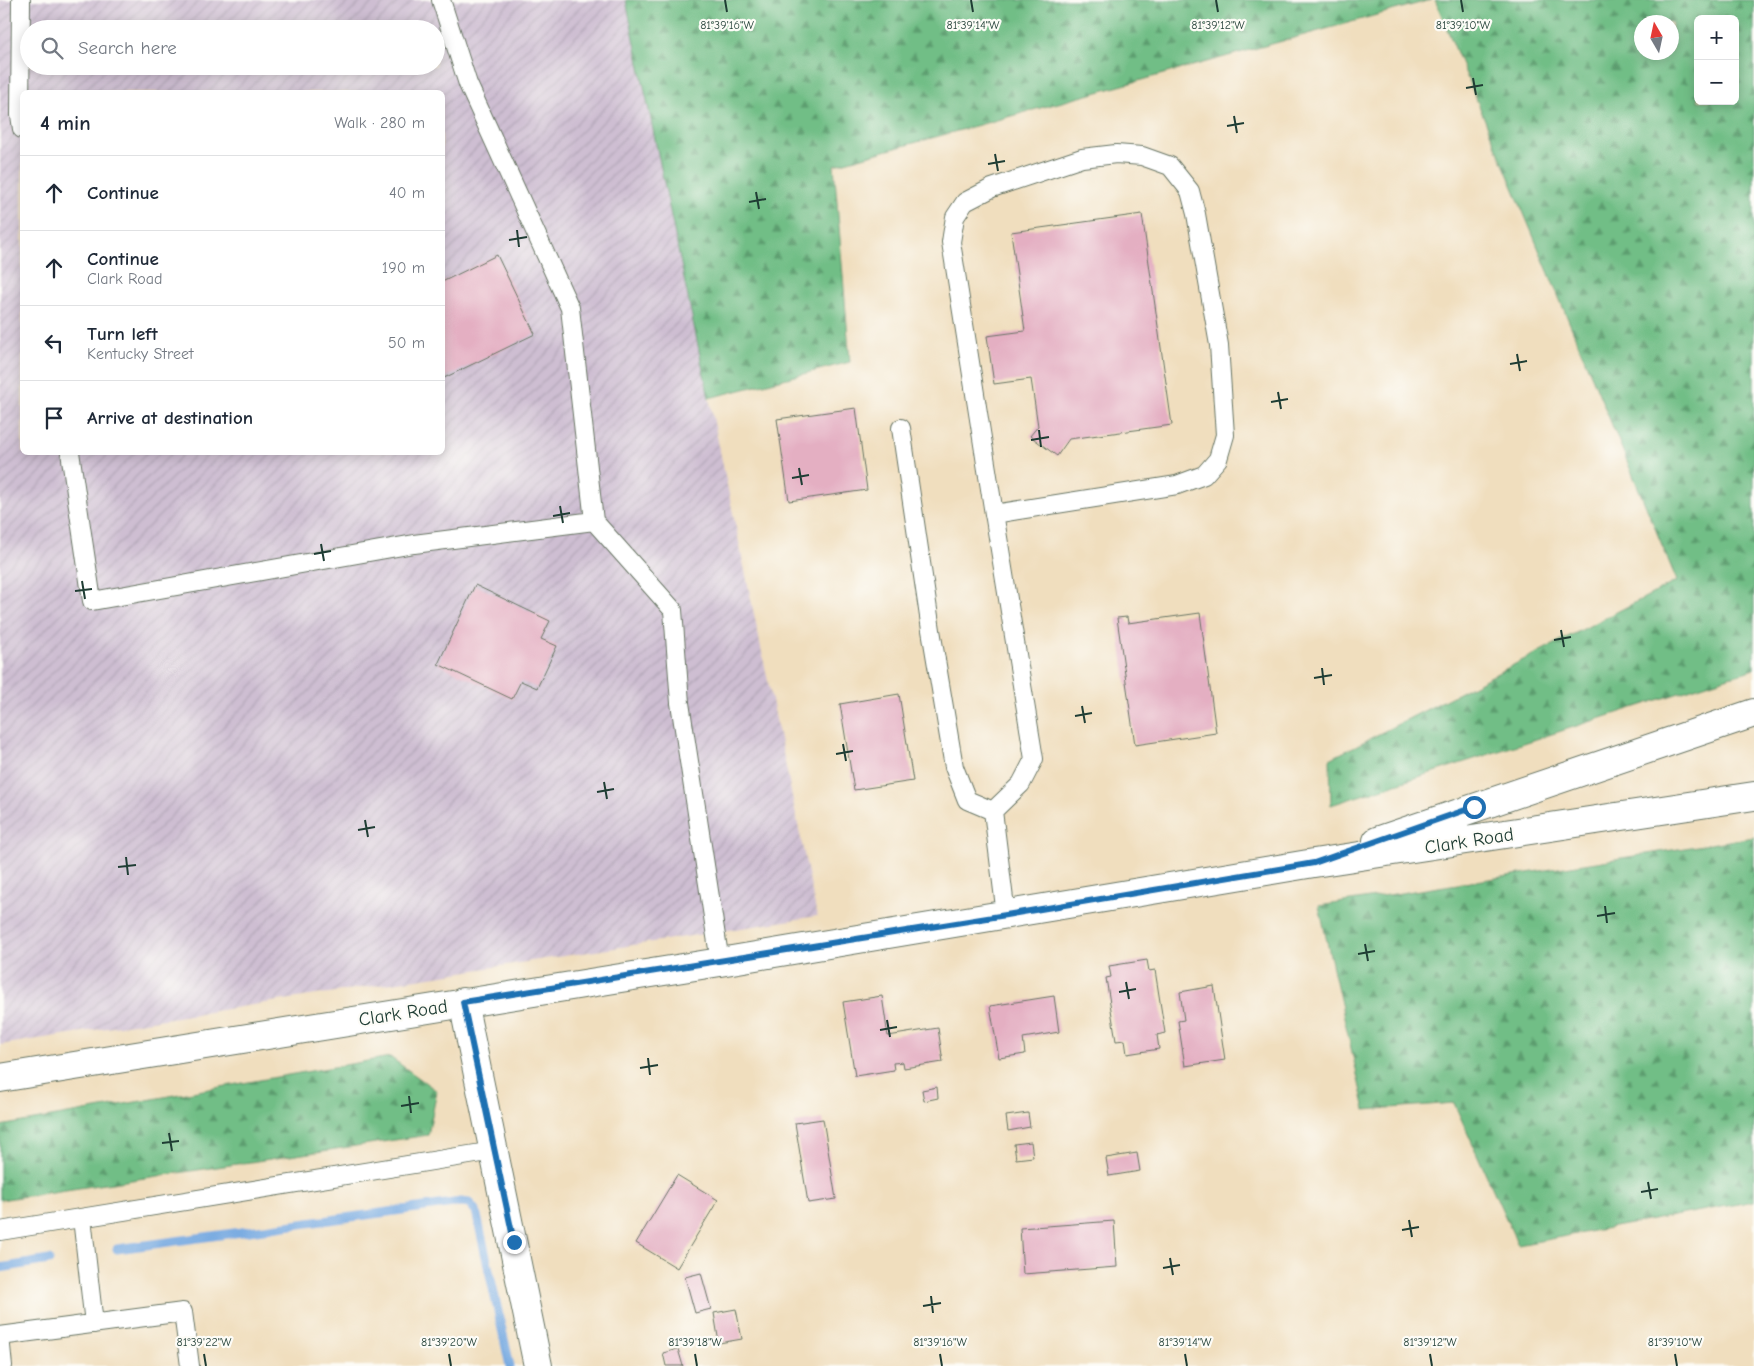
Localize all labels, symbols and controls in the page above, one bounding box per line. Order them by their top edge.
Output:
north arrow [1634,15,1679,60]
map controls [1694,15,1739,105]
button: + [1694,15,1739,60]
text: 81°39'16"W [700,18,754,32]
text: 81°39'14"W [947,18,1000,32]
text: 81°39'12"W [1191,18,1245,32]
text: 81°39'10"W [1436,18,1491,32]
search box [20,20,445,75]
icon: search [38,34,66,62]
text: Search here [78,37,177,59]
button: − [1694,60,1739,105]
text: 4 min [40,111,91,135]
text: Walk · 280 m [334,114,425,132]
icon: ahead [40,179,68,207]
text: Continue [87,182,159,204]
text: 40 m [389,184,425,202]
text: Continue [87,248,159,270]
icon: ahead [40,254,68,282]
text: 190 m [382,259,425,277]
text: Clark Road [87,270,163,288]
text: Turn left [87,323,158,345]
icon: left [40,329,68,357]
text: 50 m [388,334,425,352]
text: Kentucky Street [87,345,194,363]
icon: arrive [40,404,68,432]
text: Arrive at destination [87,407,253,429]
route start [1463,796,1486,819]
street label: Clark Road [1423,823,1515,859]
street label: Clark Road [357,995,449,1031]
route end [503,1231,526,1254]
text: 81°39'22"W [177,1335,232,1349]
text: 81°39'20"W [421,1335,478,1349]
text: 81°39'18"W [668,1335,722,1349]
text: 81°39'16"W [913,1335,967,1349]
text: 81°39'14"W [1159,1335,1212,1349]
text: 81°39'12"W [1403,1335,1457,1349]
text: 81°39'10"W [1648,1335,1703,1349]

